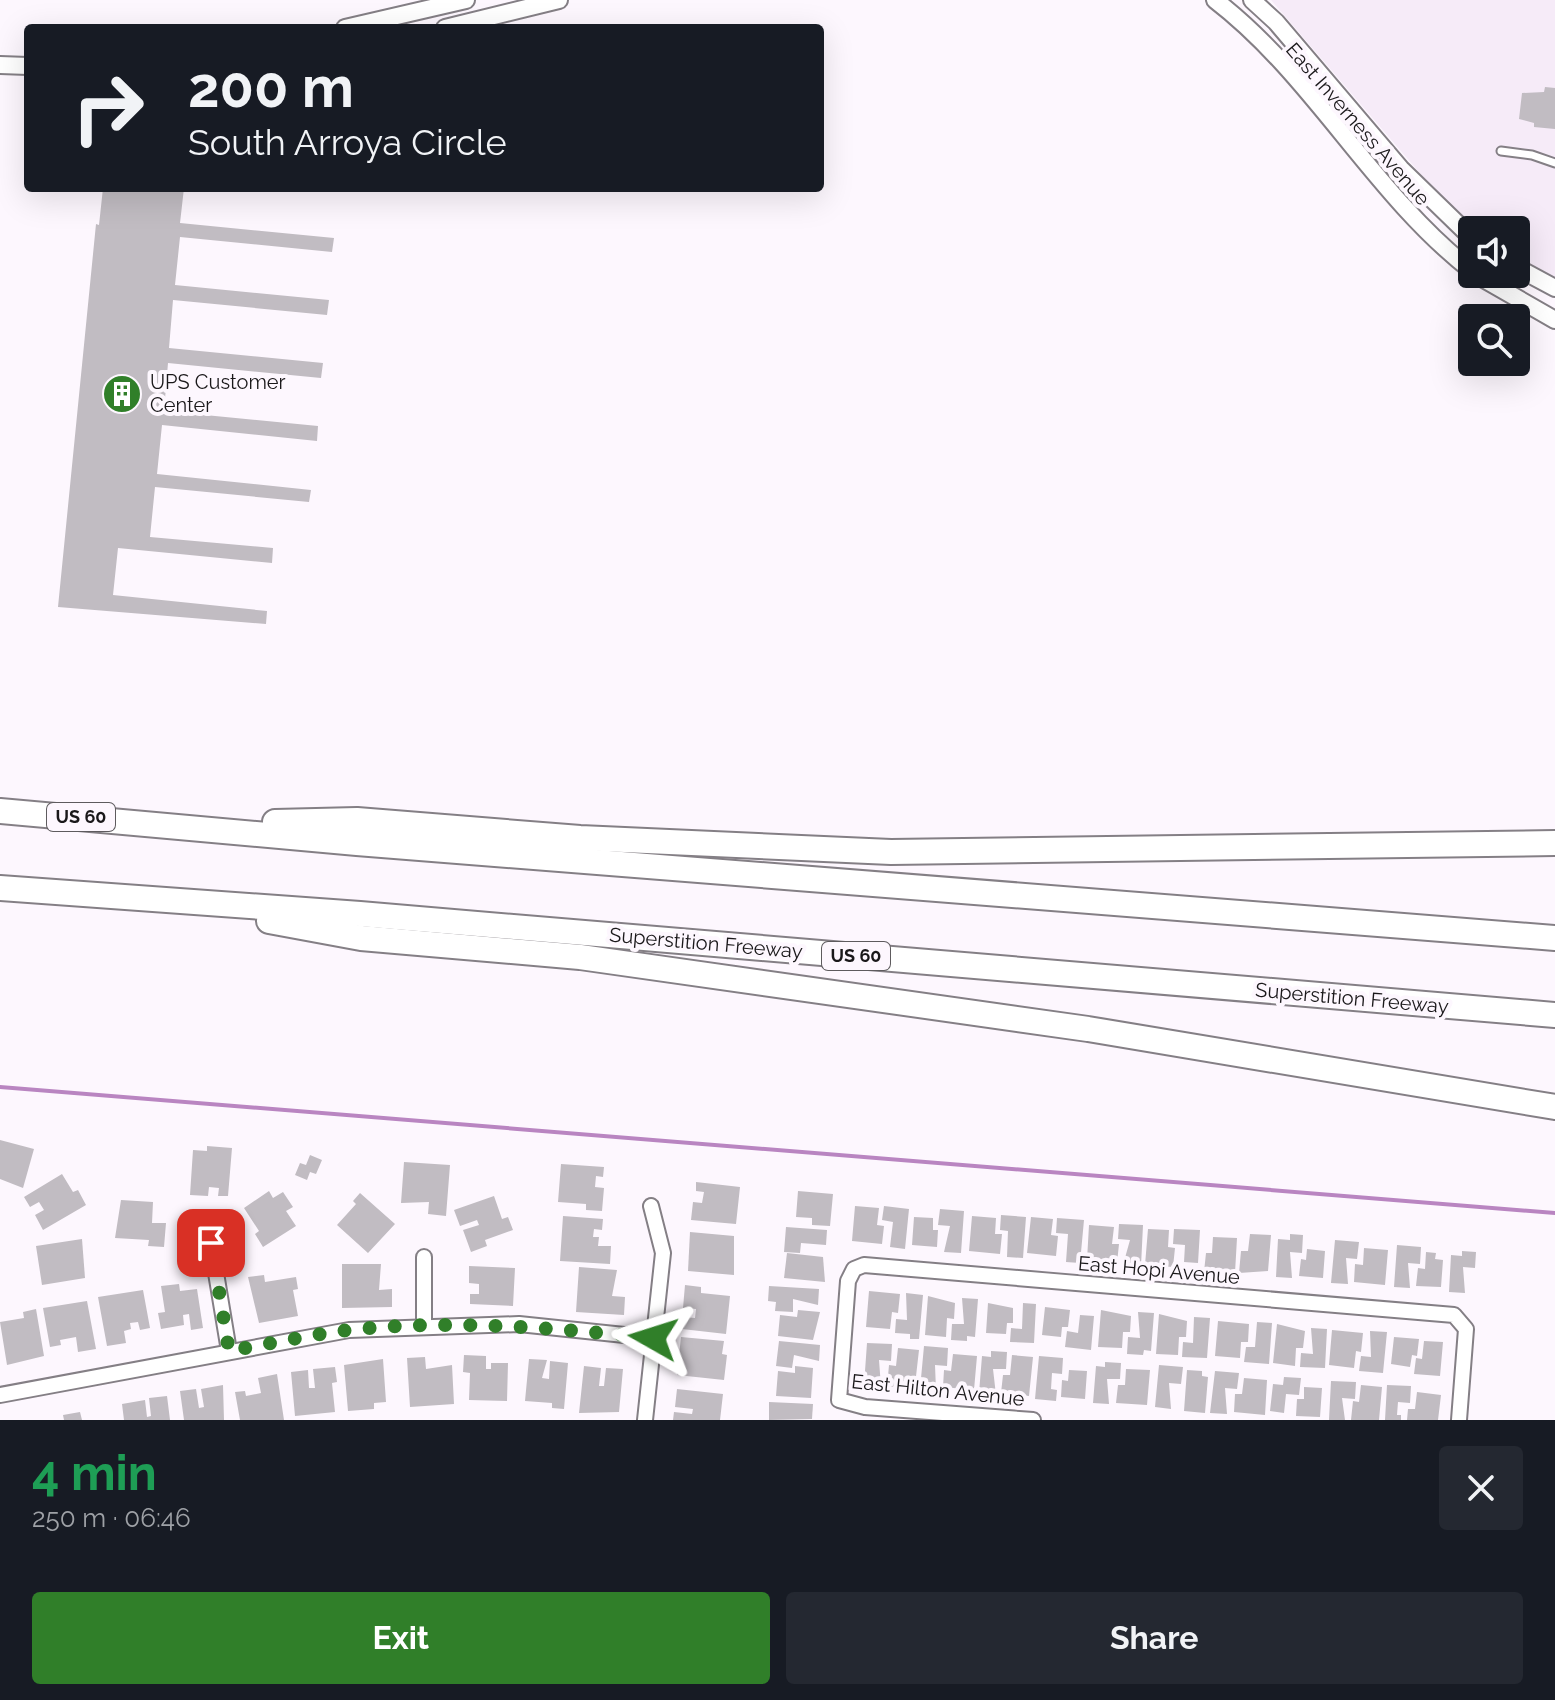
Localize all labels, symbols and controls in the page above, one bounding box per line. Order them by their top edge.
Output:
street label: East Inverness Avenue [1281,38,1435,210]
text: 200 m [188,54,354,120]
icon: right [56,56,160,160]
text: South Arroya Circle [188,121,507,163]
map controls [1458,216,1530,376]
button: sound [1458,216,1530,288]
button: search [1458,304,1530,376]
place label: UPS Customer Center [150,370,286,417]
building icon: UPS Customer Center [101,373,143,415]
road number: US 60 [47,803,115,831]
street label: Superstition Freeway [608,923,804,963]
road number: US 60 [822,942,890,970]
street label: Superstition Freeway [1254,978,1450,1018]
pin [177,1209,245,1277]
icon: arrive [189,1221,233,1265]
street label: East Hopi Avenue [1077,1251,1241,1289]
position arrow [611,1296,695,1380]
street label: East Hilton Avenue [850,1369,1026,1411]
text: 4 min [32,1445,157,1501]
button: close [1439,1446,1523,1530]
text: 250 m · 06:46 [32,1503,191,1533]
button: Exit [32,1592,770,1684]
button: Share [786,1592,1523,1684]

